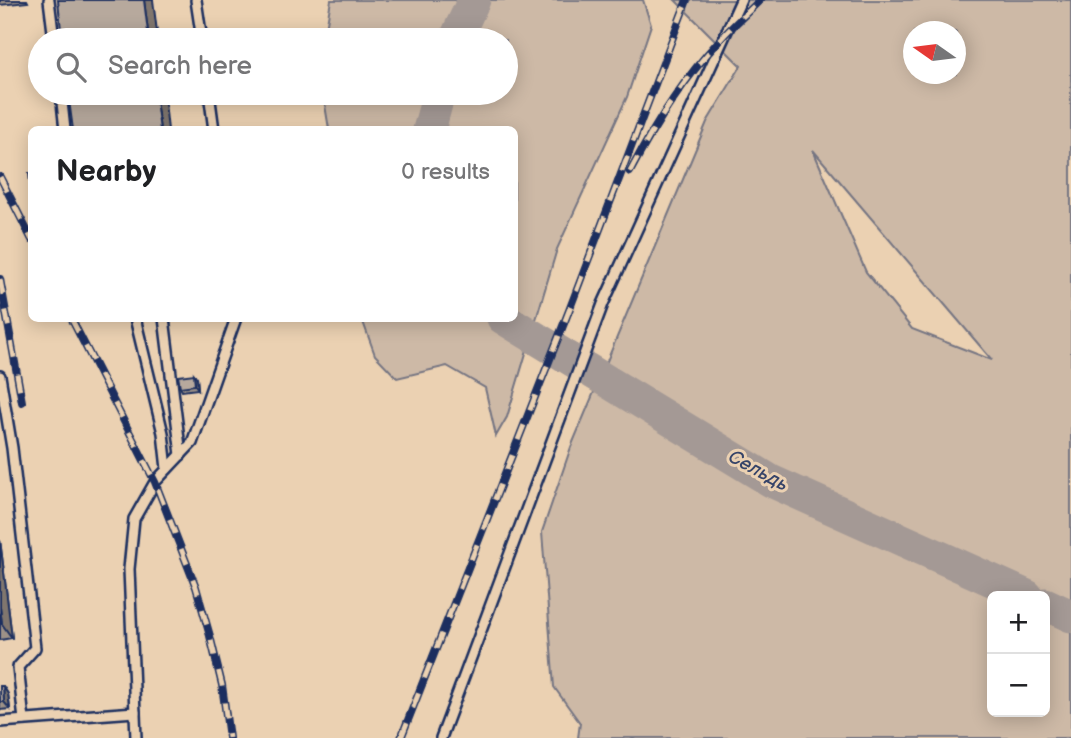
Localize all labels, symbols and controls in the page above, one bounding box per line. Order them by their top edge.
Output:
north arrow [903,21,966,84]
search box [28,28,518,105]
icon: search [52,48,90,86]
text: Search here [108,51,252,82]
text: Nearby [56,154,156,190]
text: 0 results [401,158,490,186]
water label: Сельдь [724,445,792,497]
map controls [987,591,1050,717]
button: + [987,591,1050,654]
button: − [987,654,1050,717]

